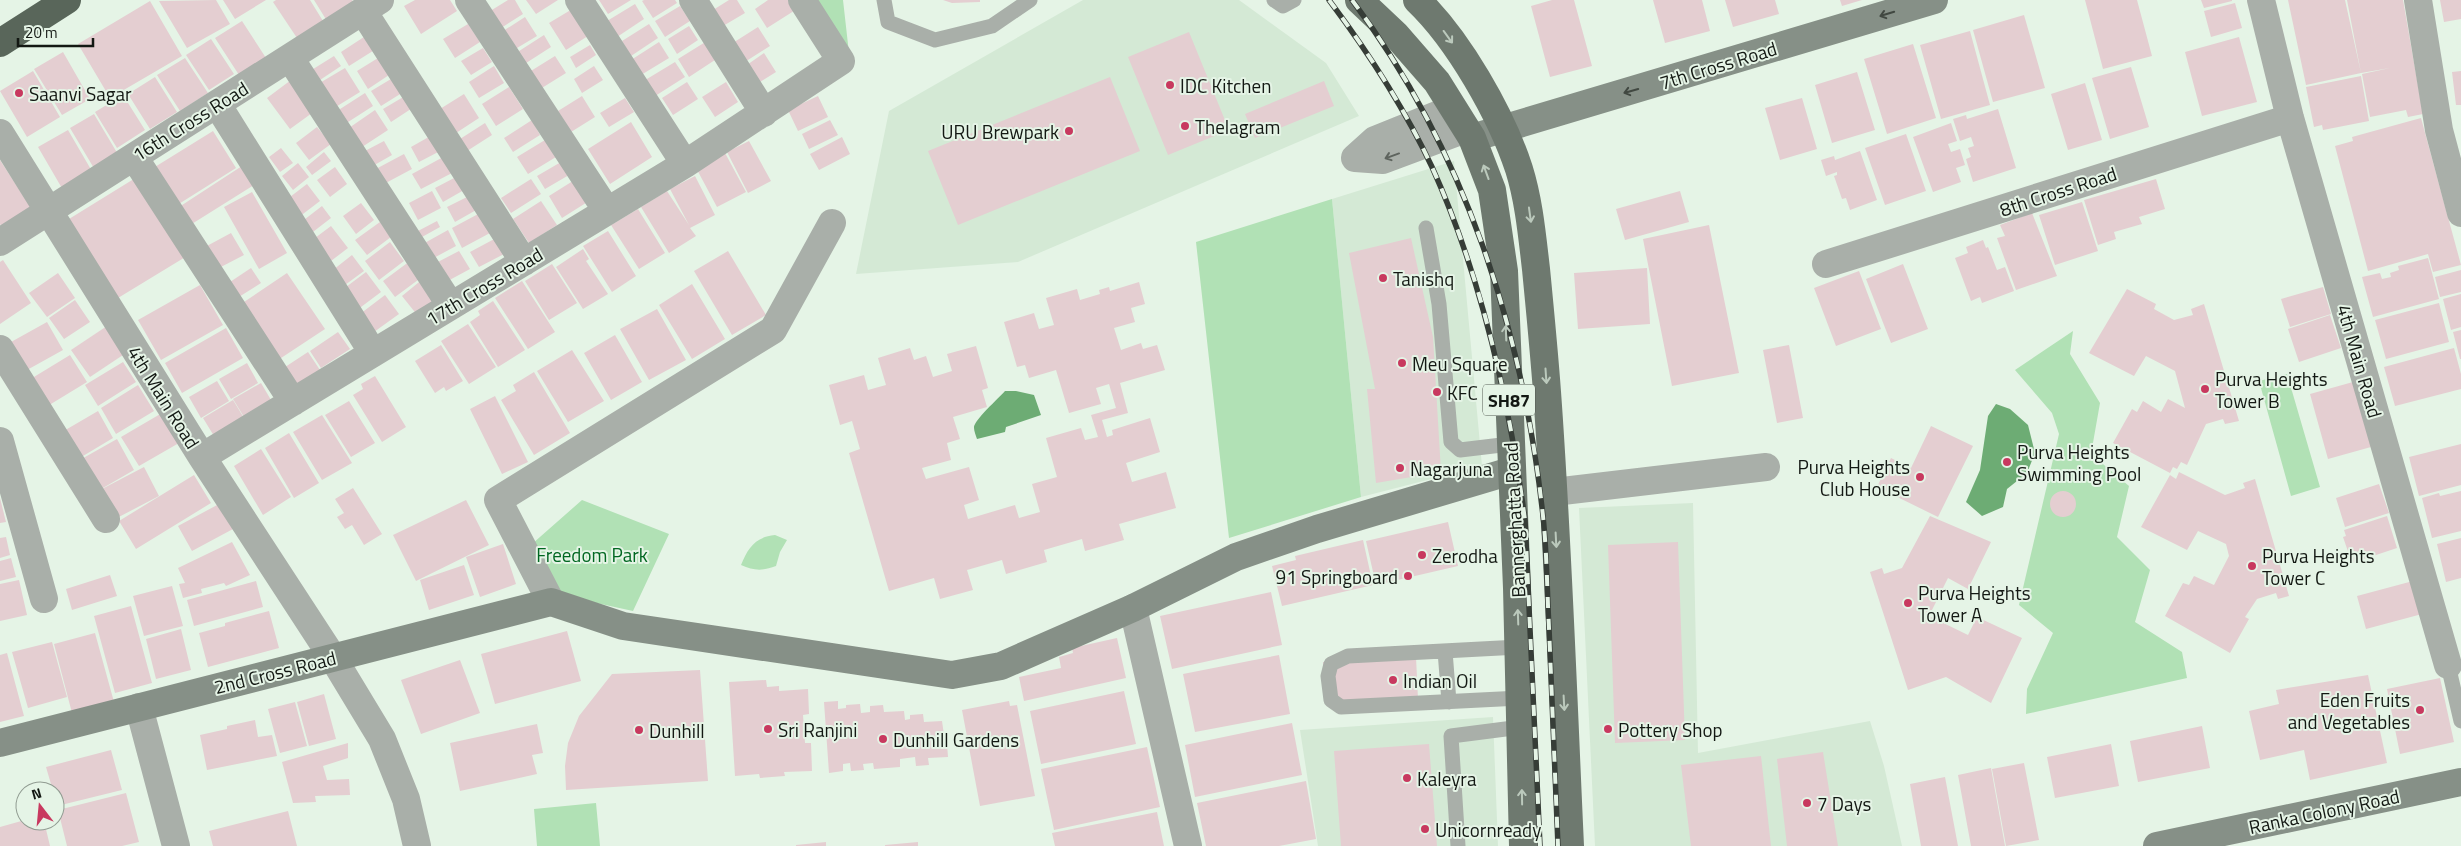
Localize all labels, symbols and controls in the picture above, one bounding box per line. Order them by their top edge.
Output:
one-way arrow [1879,10,1895,20]
scale bar [18,15,92,47]
text: 20 m [25,21,58,44]
one-way arrow [1442,30,1453,43]
street label: 7th Cross Road [1656,33,1780,97]
place label: IDC Kitchen [1180,71,1271,100]
street label: 16th Cross Road [126,74,254,168]
place label: Saanvi Sagar [29,79,132,108]
marker: IDC Kitchen [1164,79,1176,91]
one-way arrow [1623,86,1639,96]
marker: Saanvi Sagar [13,87,25,99]
place label: Thelagram [1195,112,1280,141]
place label: URU Brewpark [941,117,1059,146]
marker: Thelagram [1179,120,1191,132]
marker: URU Brewpark [1063,125,1075,137]
one-way arrow [1385,152,1400,161]
street label: 8th Cross Road [1996,158,2120,224]
one-way arrow [1481,165,1490,180]
one-way arrow [1525,206,1535,222]
street label: 17th Cross Road [420,240,548,332]
place label: Tanishq [1393,264,1454,293]
marker: Tanishq [1377,272,1389,284]
street label: 4th Main Road [2330,301,2390,421]
one-way arrow [1502,325,1511,341]
street label: 4th Main Road [121,340,207,454]
place label: Meu Square [1412,349,1508,378]
marker: Meu Square [1396,357,1408,369]
place label: Purva Heights Tower B [2215,364,2328,415]
one-way arrow [1541,368,1550,384]
place label: KFC [1447,378,1478,407]
marker: Purva Heights Tower B [2199,383,2211,395]
road number: SH87 [1483,384,1535,416]
marker: KFC [1431,386,1443,398]
place label: Purva Heights Swimming Pool [2017,437,2142,488]
street label: Bannerghatta Road [1495,442,1533,598]
place label: Purva Heights Club House [1797,452,1910,503]
place label: Nagarjuna [1410,454,1493,483]
marker: Purva Heights Swimming Pool [2001,456,2013,468]
marker: Nagarjuna [1394,462,1406,474]
marker: Purva Heights Club House [1914,471,1926,483]
one-way arrow [1552,532,1561,548]
park label: Freedom Park [536,540,648,569]
place label: Zerodha [1432,541,1498,570]
place label: Purva Heights Tower C [2262,541,2375,592]
marker: Zerodha [1416,549,1428,561]
marker: Purva Heights Tower C [2246,560,2258,572]
place label: 91 Springboard [1276,562,1398,591]
marker: 91 Springboard [1402,570,1414,582]
place label: Purva Heights Tower A [1918,578,2031,629]
marker: Purva Heights Tower A [1902,597,1914,609]
one-way arrow [1513,610,1523,626]
street label: 2nd Cross Road [211,643,339,701]
place label: Indian Oil [1403,666,1477,695]
marker: Indian Oil [1387,674,1399,686]
place label: Eden Fruits and Vegetables [2288,685,2410,736]
one-way arrow [1559,694,1568,710]
marker: Eden Fruits and Vegetables [2414,704,2426,716]
place label: Sri Ranjini [778,715,857,744]
place label: Pottery Shop [1618,715,1723,744]
place label: Dunhill [649,716,705,745]
marker: Sri Ranjini [762,723,774,735]
marker: Pottery Shop [1602,723,1614,735]
marker: Dunhill [633,724,645,736]
place label: Dunhill Gardens [893,725,1019,754]
marker: Dunhill Gardens [877,733,889,745]
place label: Kaleyra [1417,764,1477,793]
marker: Kaleyra [1401,772,1413,784]
north arrow [15,781,65,831]
street label: Ranka Colony Road [2246,781,2402,841]
text: N [29,782,44,804]
place label: 7 Days [1817,789,1872,818]
one-way arrow [1517,790,1527,806]
marker: 7 Days [1801,797,1813,809]
place label: Unicornready [1435,815,1541,844]
marker: Unicornready [1419,823,1431,835]

